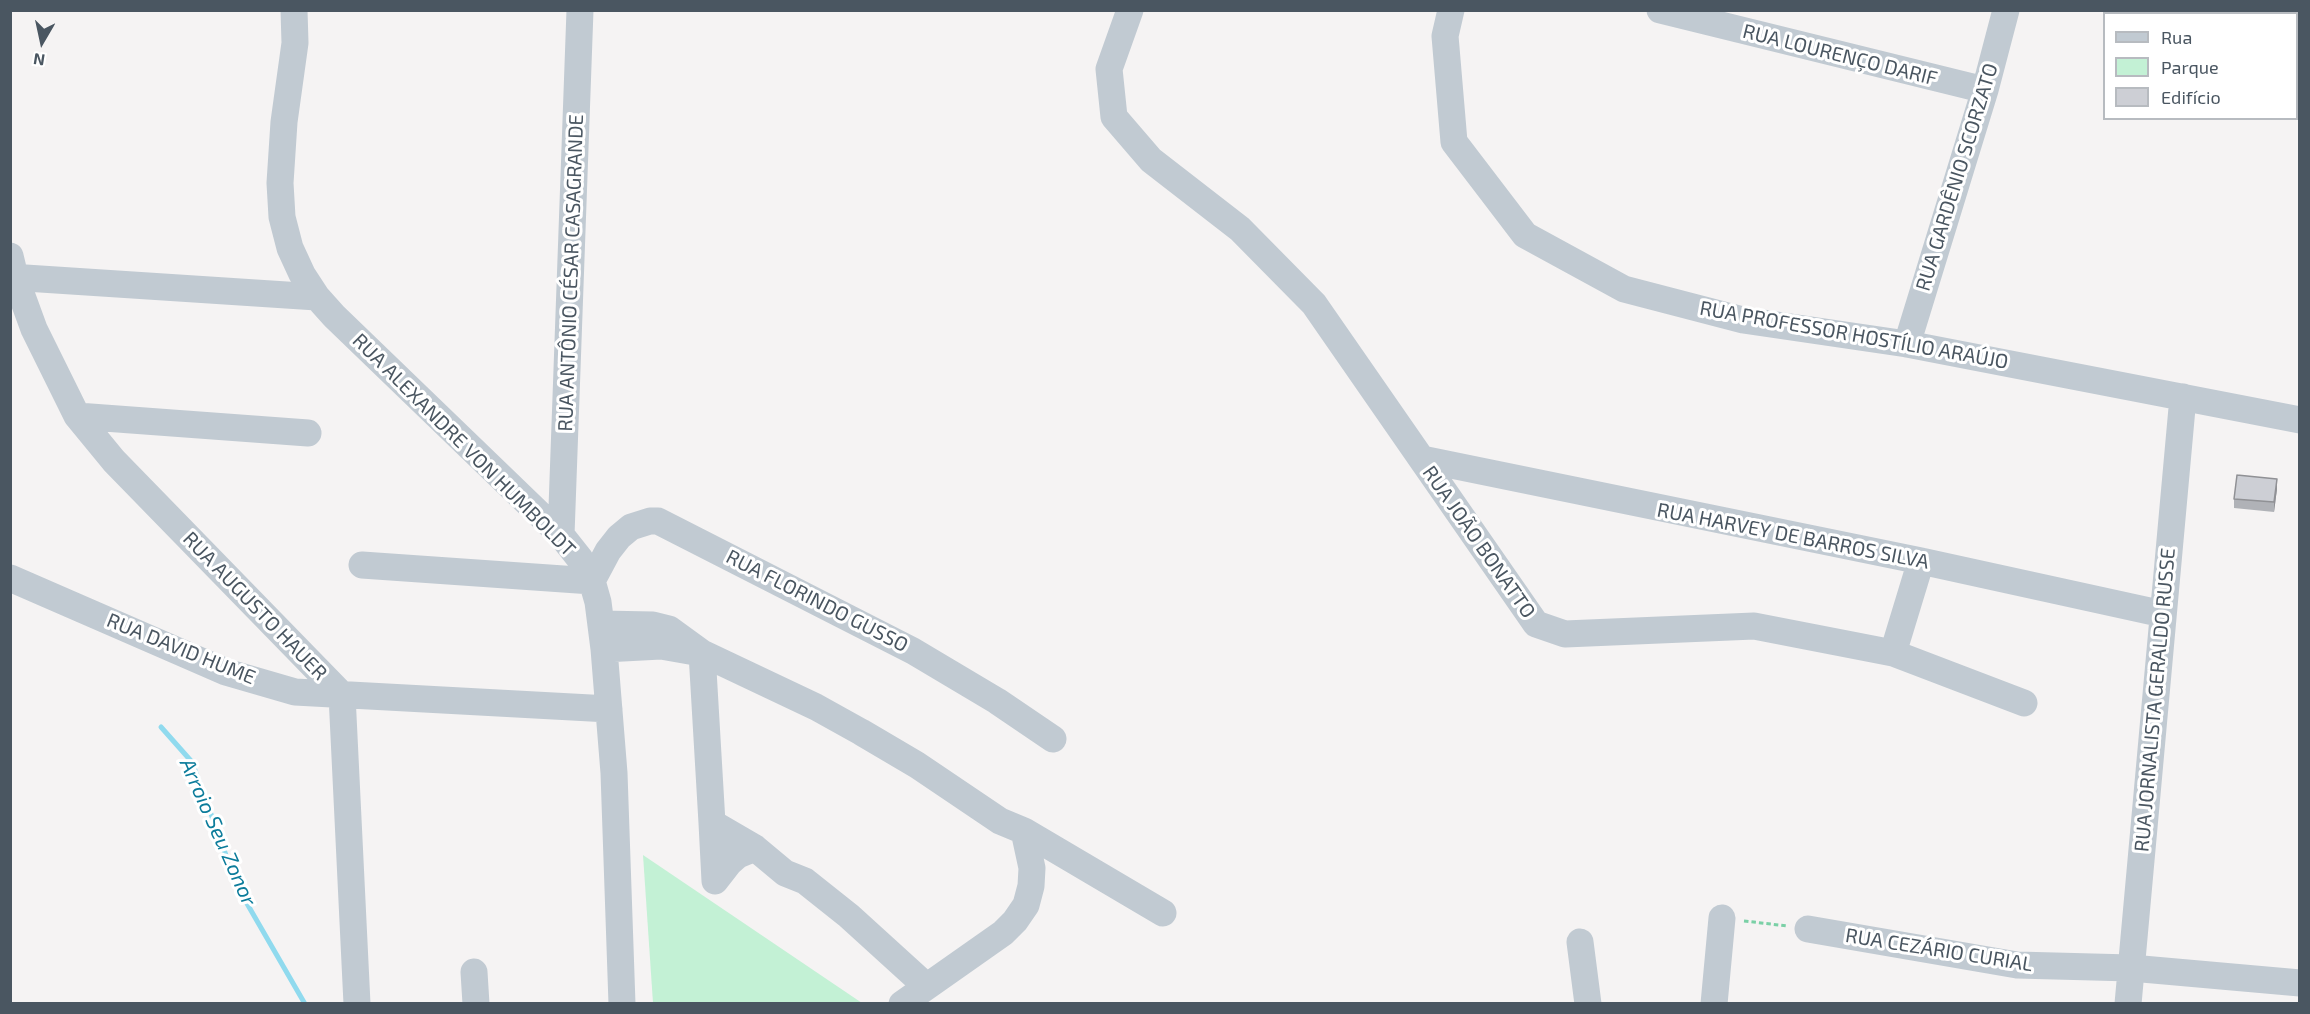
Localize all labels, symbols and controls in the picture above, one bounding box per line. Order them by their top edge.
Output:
north arrow [12,12,72,72]
legend [2103,12,2298,120]
street label: RUA LOURENÇO DARIF [1740,19,1940,91]
text: Rua [2161,26,2192,48]
text: N [32,50,46,71]
text: Parque [2161,56,2219,78]
street label: RUA GARDÊNIO SCORZATO [1911,60,2003,294]
text: Edifício [2161,86,2221,108]
street label: RUA ANTÔNIO CÉSAR CASAGRANDE [553,114,589,432]
street label: RUA PROFESSOR HOSTÍLIO ARAÚJO [1698,296,2010,374]
street label: RUA ALEXANDRE VON HUMBOLDT [348,329,580,561]
street label: RUA JOÃO BONATTO [1417,461,1541,623]
street label: RUA HARVEY DE BARROS SILVA [1655,498,1931,574]
street label: RUA AUGUSTO HAUER [178,527,332,685]
street label: RUA FLORINDO GUSSO [722,545,912,657]
street label: RUA JORNALISTA GERALDO RUSSE [2130,547,2180,853]
street label: RUA DAVID HUME [103,608,259,690]
water label: Arroio Seu Zonor [174,754,262,910]
street label: RUA CEZÁRIO CURIAL [1844,923,2034,977]

